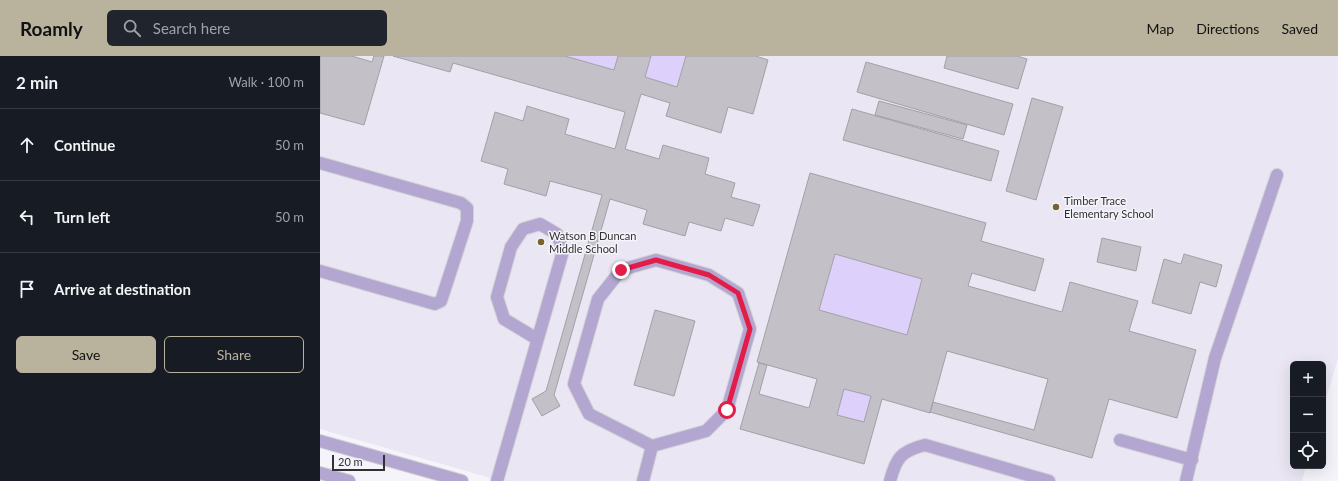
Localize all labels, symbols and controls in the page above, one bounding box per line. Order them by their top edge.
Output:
search box [107,10,387,46]
text: Roamly [20,17,83,40]
icon: search [121,17,143,39]
text: Search here [153,19,230,37]
text: Map [1147,20,1174,37]
text: Directions [1196,20,1259,37]
text: Saved [1281,20,1318,37]
text: 2 min [16,72,58,93]
text: Walk · 100 m [228,74,304,90]
icon: ahead [16,134,38,156]
text: Continue [54,136,115,154]
text: 50 m [275,137,304,153]
place label: Timber Trace Elementary School [1064,194,1154,220]
marker: Timber Trace Elementary School [1051,202,1061,212]
icon: left [16,206,38,228]
text: Turn left [54,208,110,226]
text: 50 m [275,209,304,225]
place label: Watson B Duncan Middle School [549,229,636,255]
marker: Watson B Duncan Middle School [536,237,546,247]
route end [612,261,630,279]
icon: arrive [16,278,38,300]
text: Arrive at destination [54,280,191,298]
button: Save [16,336,156,373]
button: Share [164,336,304,373]
map controls [1290,361,1326,469]
button: + [1290,361,1326,397]
button: − [1290,397,1326,433]
route start [718,401,736,419]
button: locate [1290,433,1326,469]
scale bar [332,453,385,472]
text: 20 m [338,455,363,468]

